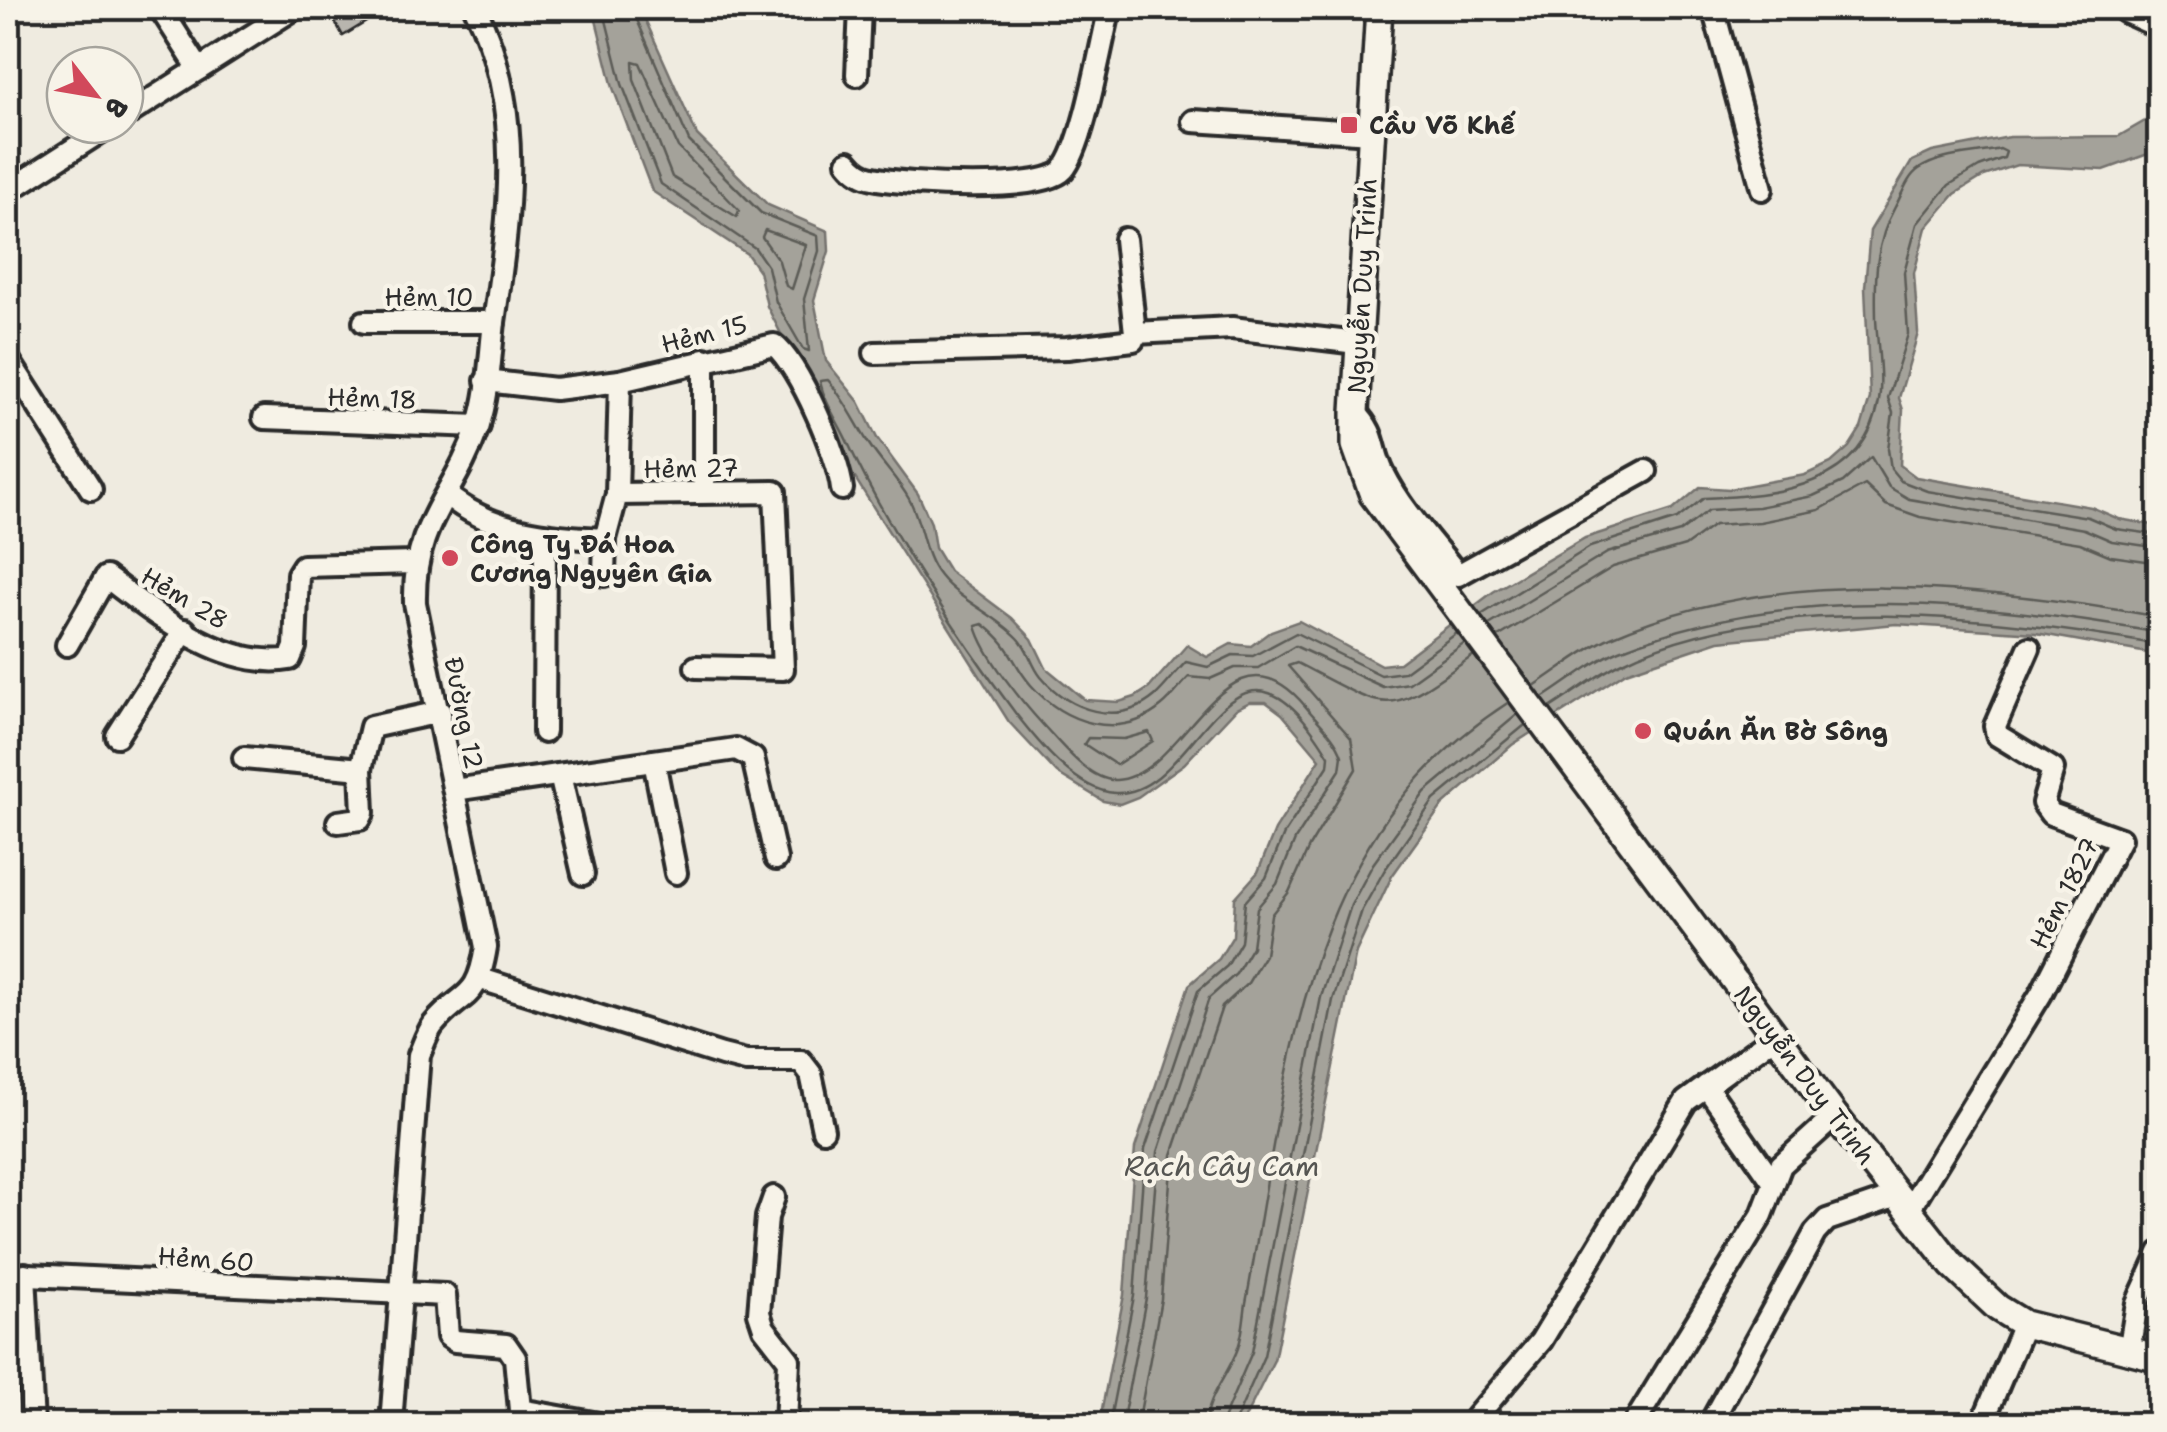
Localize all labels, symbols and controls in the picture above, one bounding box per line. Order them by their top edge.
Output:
north arrow [45,45,145,145]
text: B [96,91,137,125]
place label: Cầu Võ Khế [1369,108,1516,142]
marker: Cầu Võ Khế [1338,114,1360,136]
street label: Nguyễn Duy Trinh [1339,177,1385,395]
street label: Hẻm 10 [384,280,474,314]
street label: Hẻm 15 [658,307,750,361]
street label: Hẻm 18 [327,379,417,417]
street label: Hẻm 27 [643,450,739,486]
place label: Công Ty Đá Hoa Cương Nguyên Gia [470,527,712,590]
marker: Công Ty Đá Hoa Cương Nguyên Gia [439,547,461,569]
street label: Hẻm 28 [135,559,235,637]
street label: Đường 12 [436,654,492,772]
place label: Quán Ăn Bờ Sông [1663,714,1888,748]
marker: Quán Ăn Bờ Sông [1632,720,1654,742]
street label: Hẻm 1827 [2021,831,2107,955]
street label: Nguyễn Duy Trinh [1726,979,1884,1171]
water label: Rạch Cây Cam [1124,1147,1320,1185]
street label: Hẻm 60 [157,1239,255,1279]

